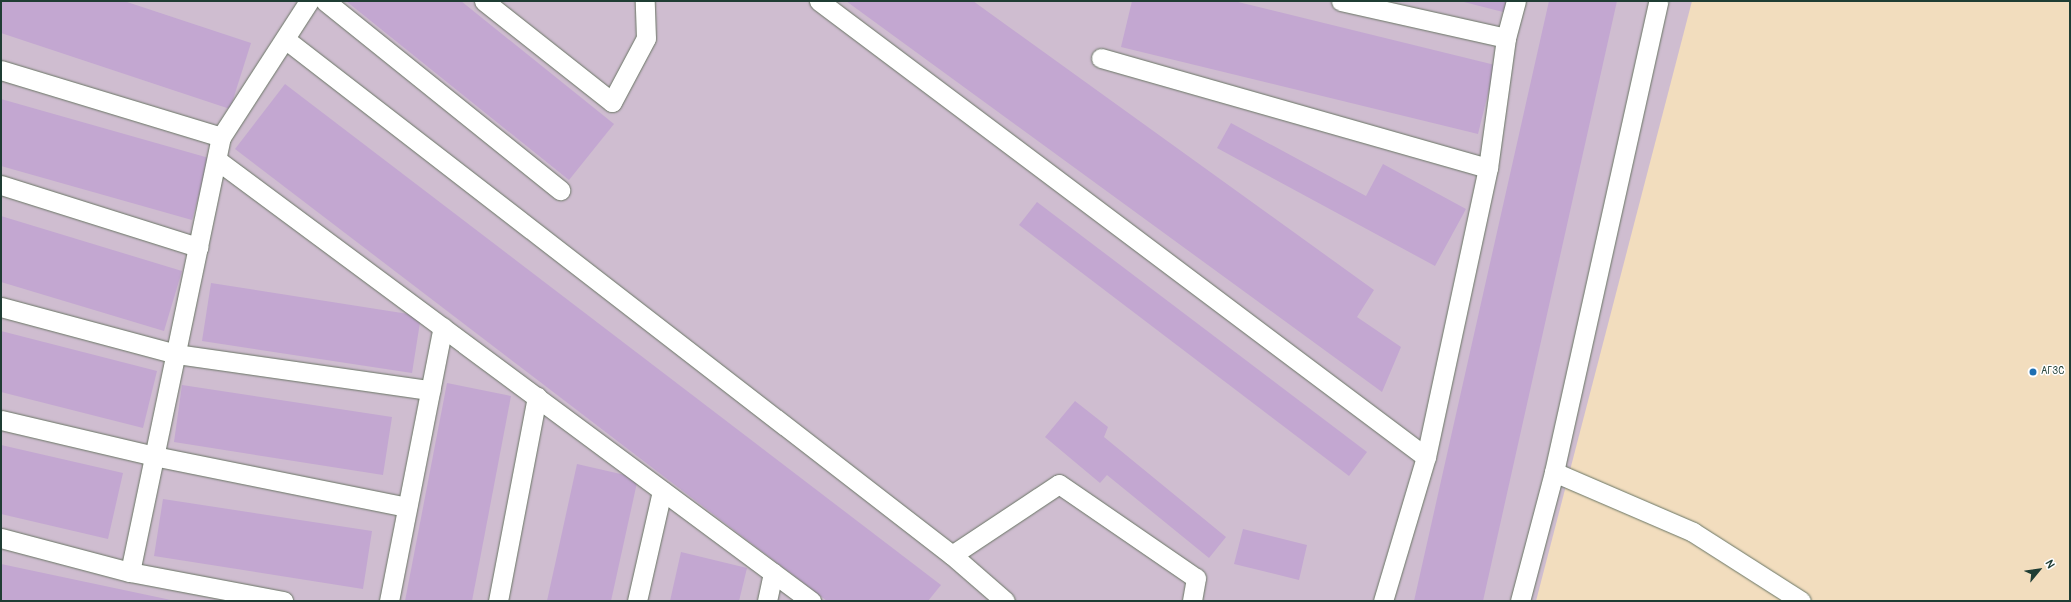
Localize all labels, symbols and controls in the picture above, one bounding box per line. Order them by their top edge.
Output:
place label: АГЗС [2041,366,2064,378]
marker: АГЗС [2028,367,2038,377]
north arrow [2019,550,2059,590]
text: N [2042,558,2057,570]

